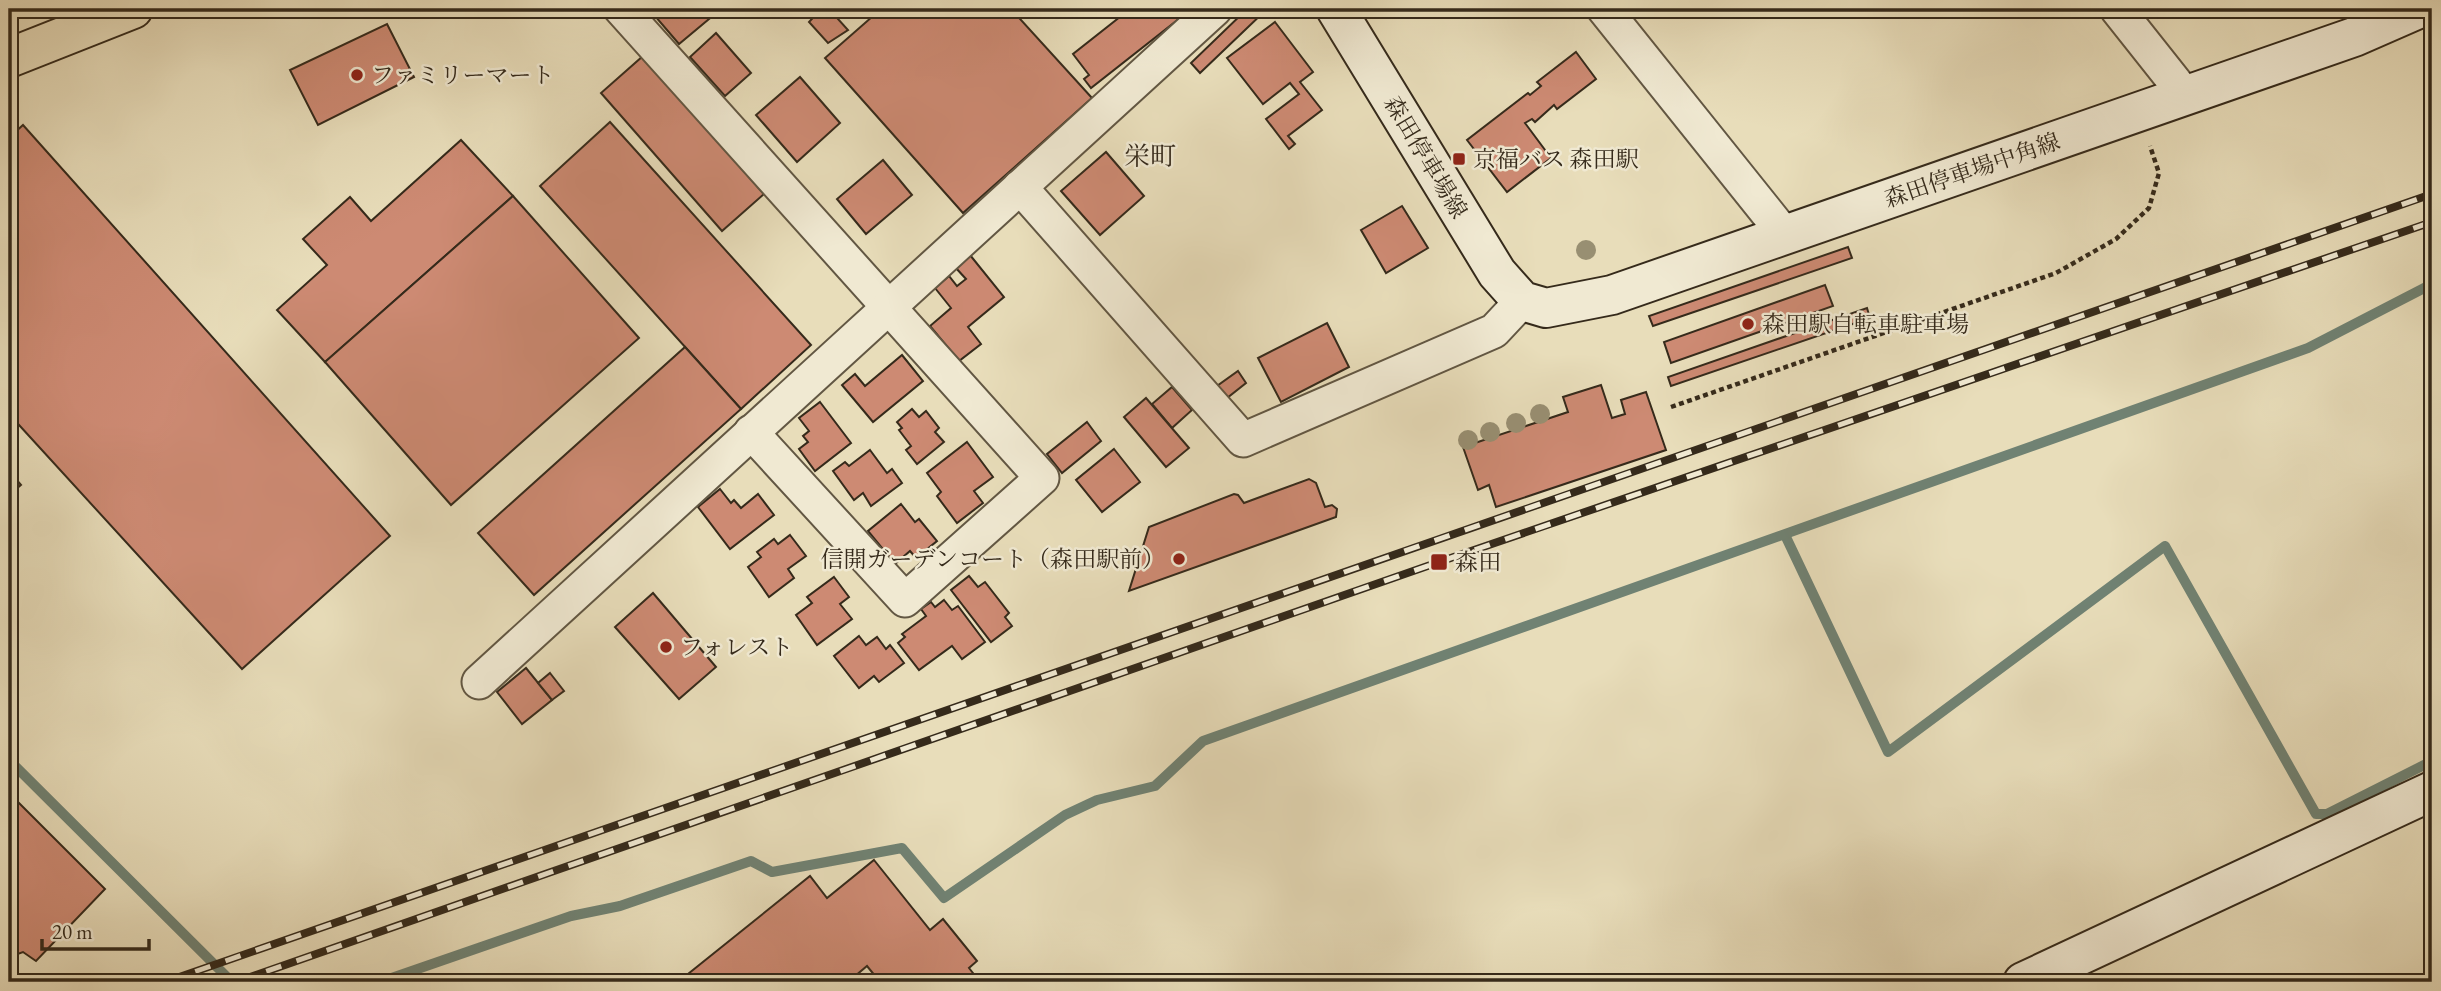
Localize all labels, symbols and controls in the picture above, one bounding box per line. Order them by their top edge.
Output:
place label: ファミリーマート [371,60,555,90]
marker: ファミリーマート [349,67,365,83]
street label: 森田停車場線 [1378,90,1474,224]
street label: 森田停車場中角線 [1880,126,2064,214]
district label: 栄町 [1124,139,1176,173]
place label: 京福バス 森田駅 [1473,144,1639,174]
marker: 京福バス 森田駅 [1451,151,1467,167]
place label: 森田駅自転車駐車場 [1762,309,1969,339]
marker: 森田駅自転車駐車場 [1740,316,1756,332]
place label: 信開ガーデンコート（森田駅前） [820,544,1165,574]
place label: 森田 [1455,547,1501,577]
marker: 信開ガーデンコート（森田駅前） [1171,551,1187,567]
marker: 森田 [1429,552,1449,572]
place label: フォレスト [680,632,793,662]
marker: フォレスト [658,639,674,655]
scale bar [42,907,149,951]
text: 20 m [52,918,93,945]

